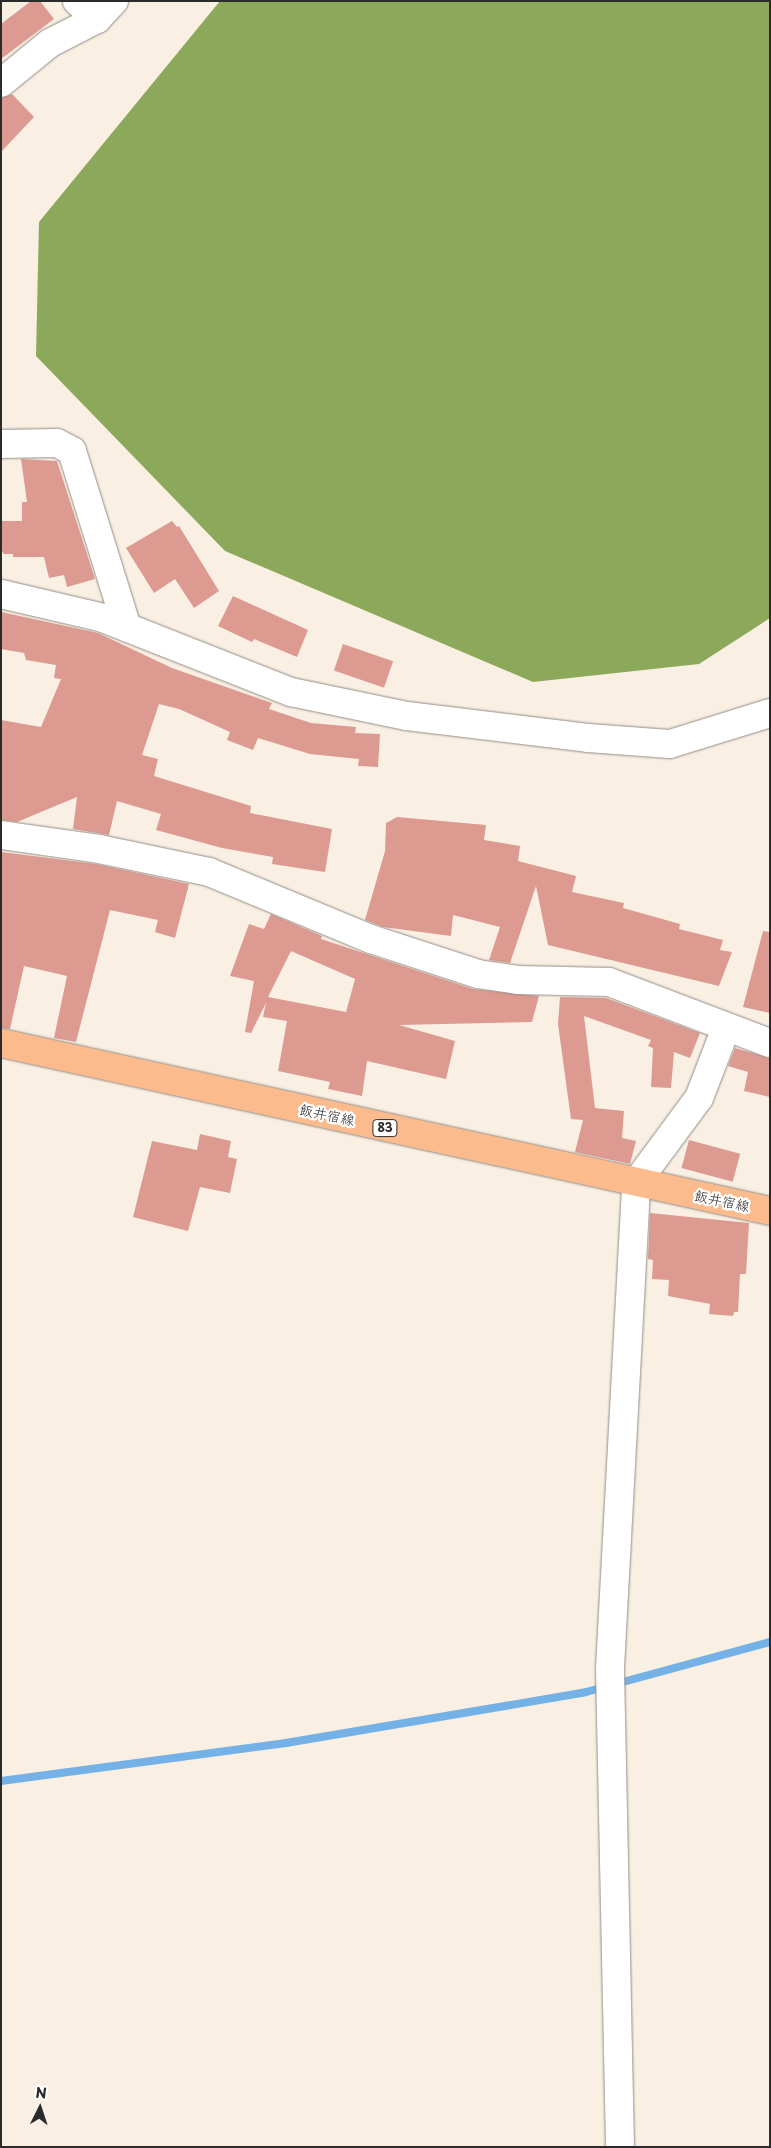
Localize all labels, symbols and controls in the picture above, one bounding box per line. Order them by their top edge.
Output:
street label: 飯井宿線 [298,1101,356,1129]
road number: 83 [371,1118,399,1138]
street label: 飯井宿線 [693,1187,751,1215]
text: N [35,2082,47,2103]
north arrow [15,2083,65,2133]

